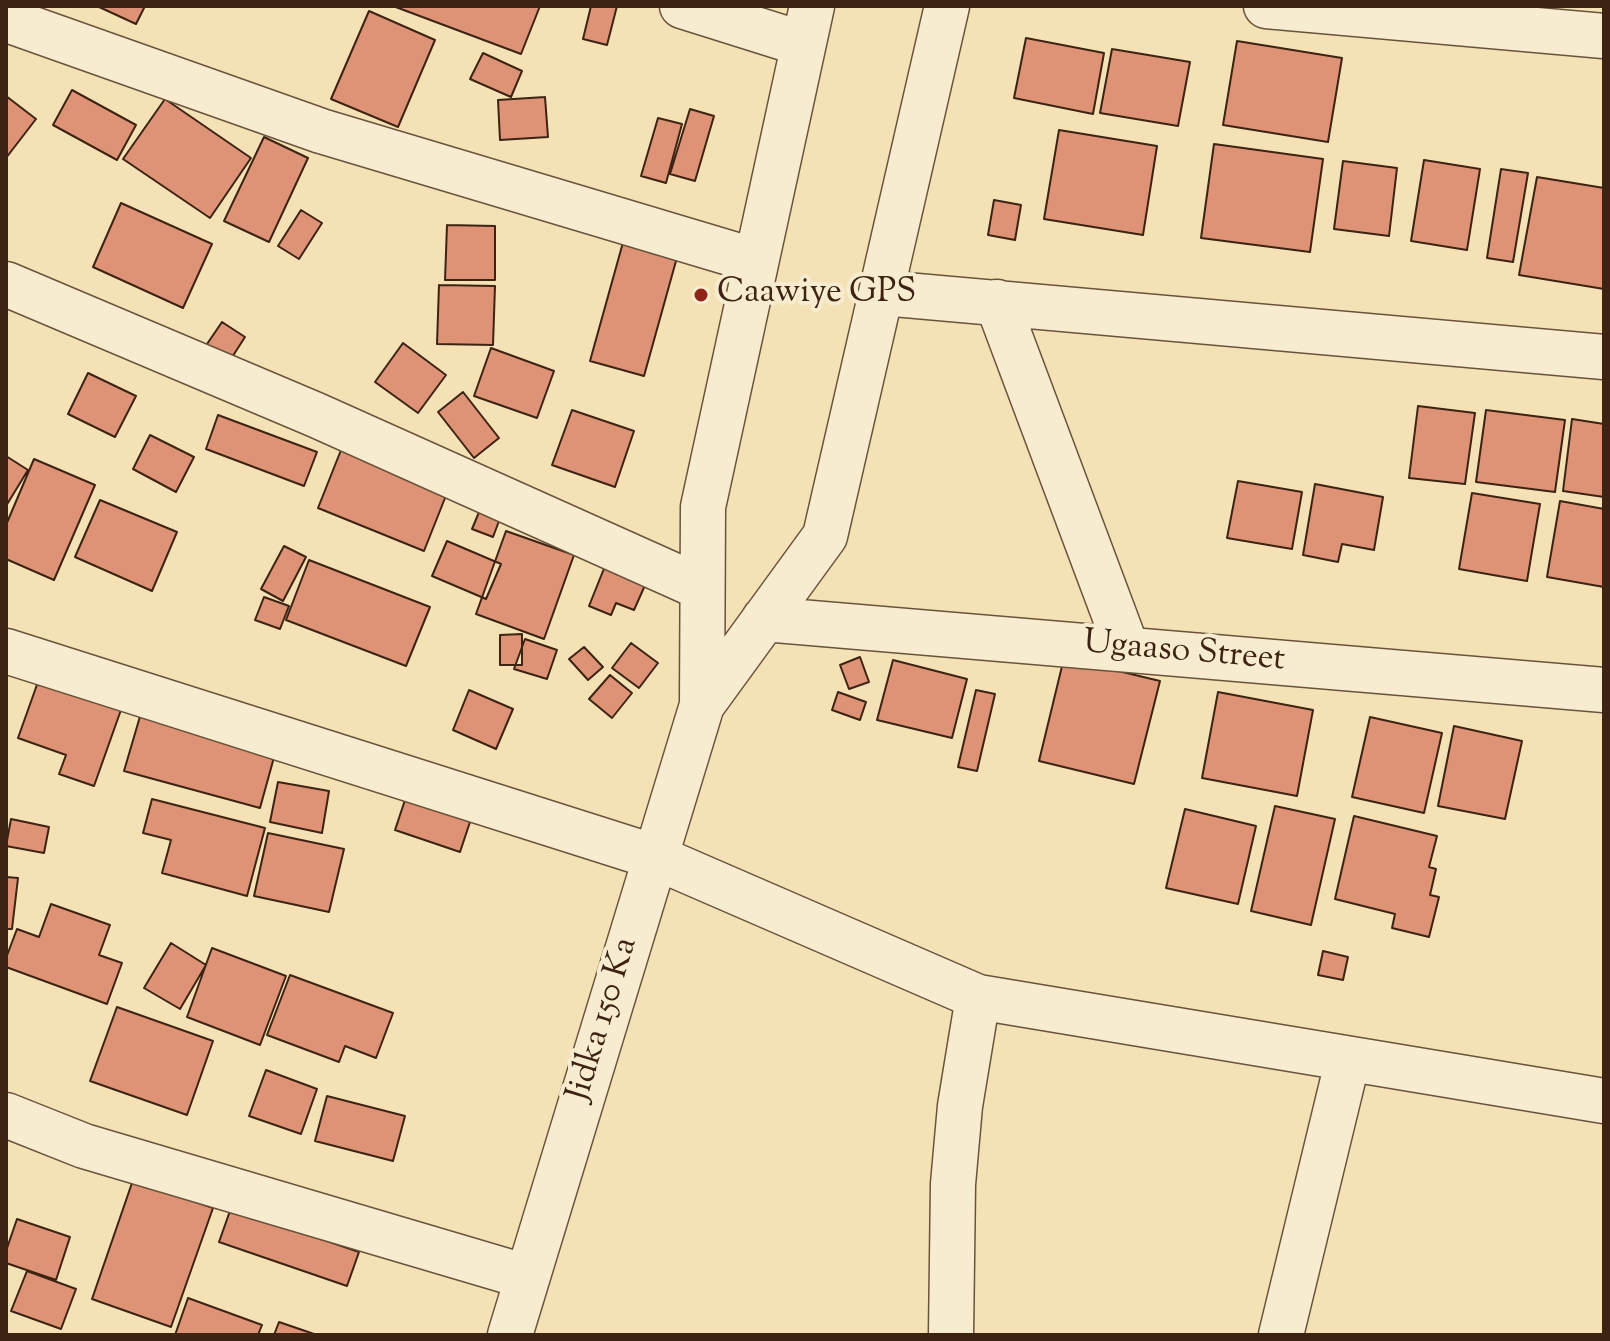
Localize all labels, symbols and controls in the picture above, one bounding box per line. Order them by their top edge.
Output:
place label: Caawiye GPS [717,275,916,315]
marker: Caawiye GPS [692,286,710,304]
street label: Ugaaso Street [1082,625,1286,683]
street label: Jidka 150 Ka [561,933,649,1107]

